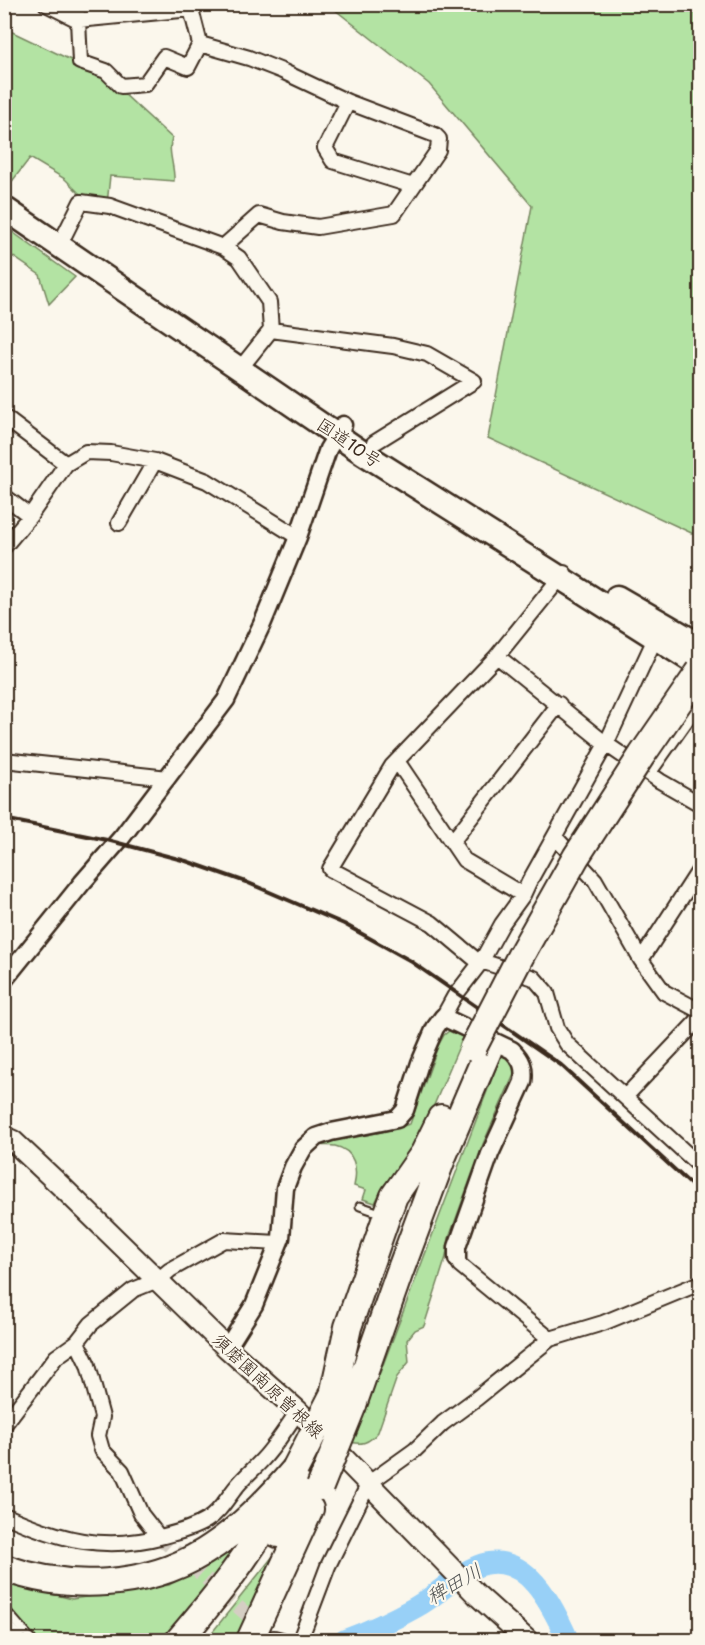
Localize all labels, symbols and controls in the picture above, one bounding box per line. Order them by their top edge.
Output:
street label: 国道10号 [312,412,386,474]
street label: 須磨園南原曽根線 [207,1328,329,1444]
water label: 稗田川 [422,1558,486,1610]

